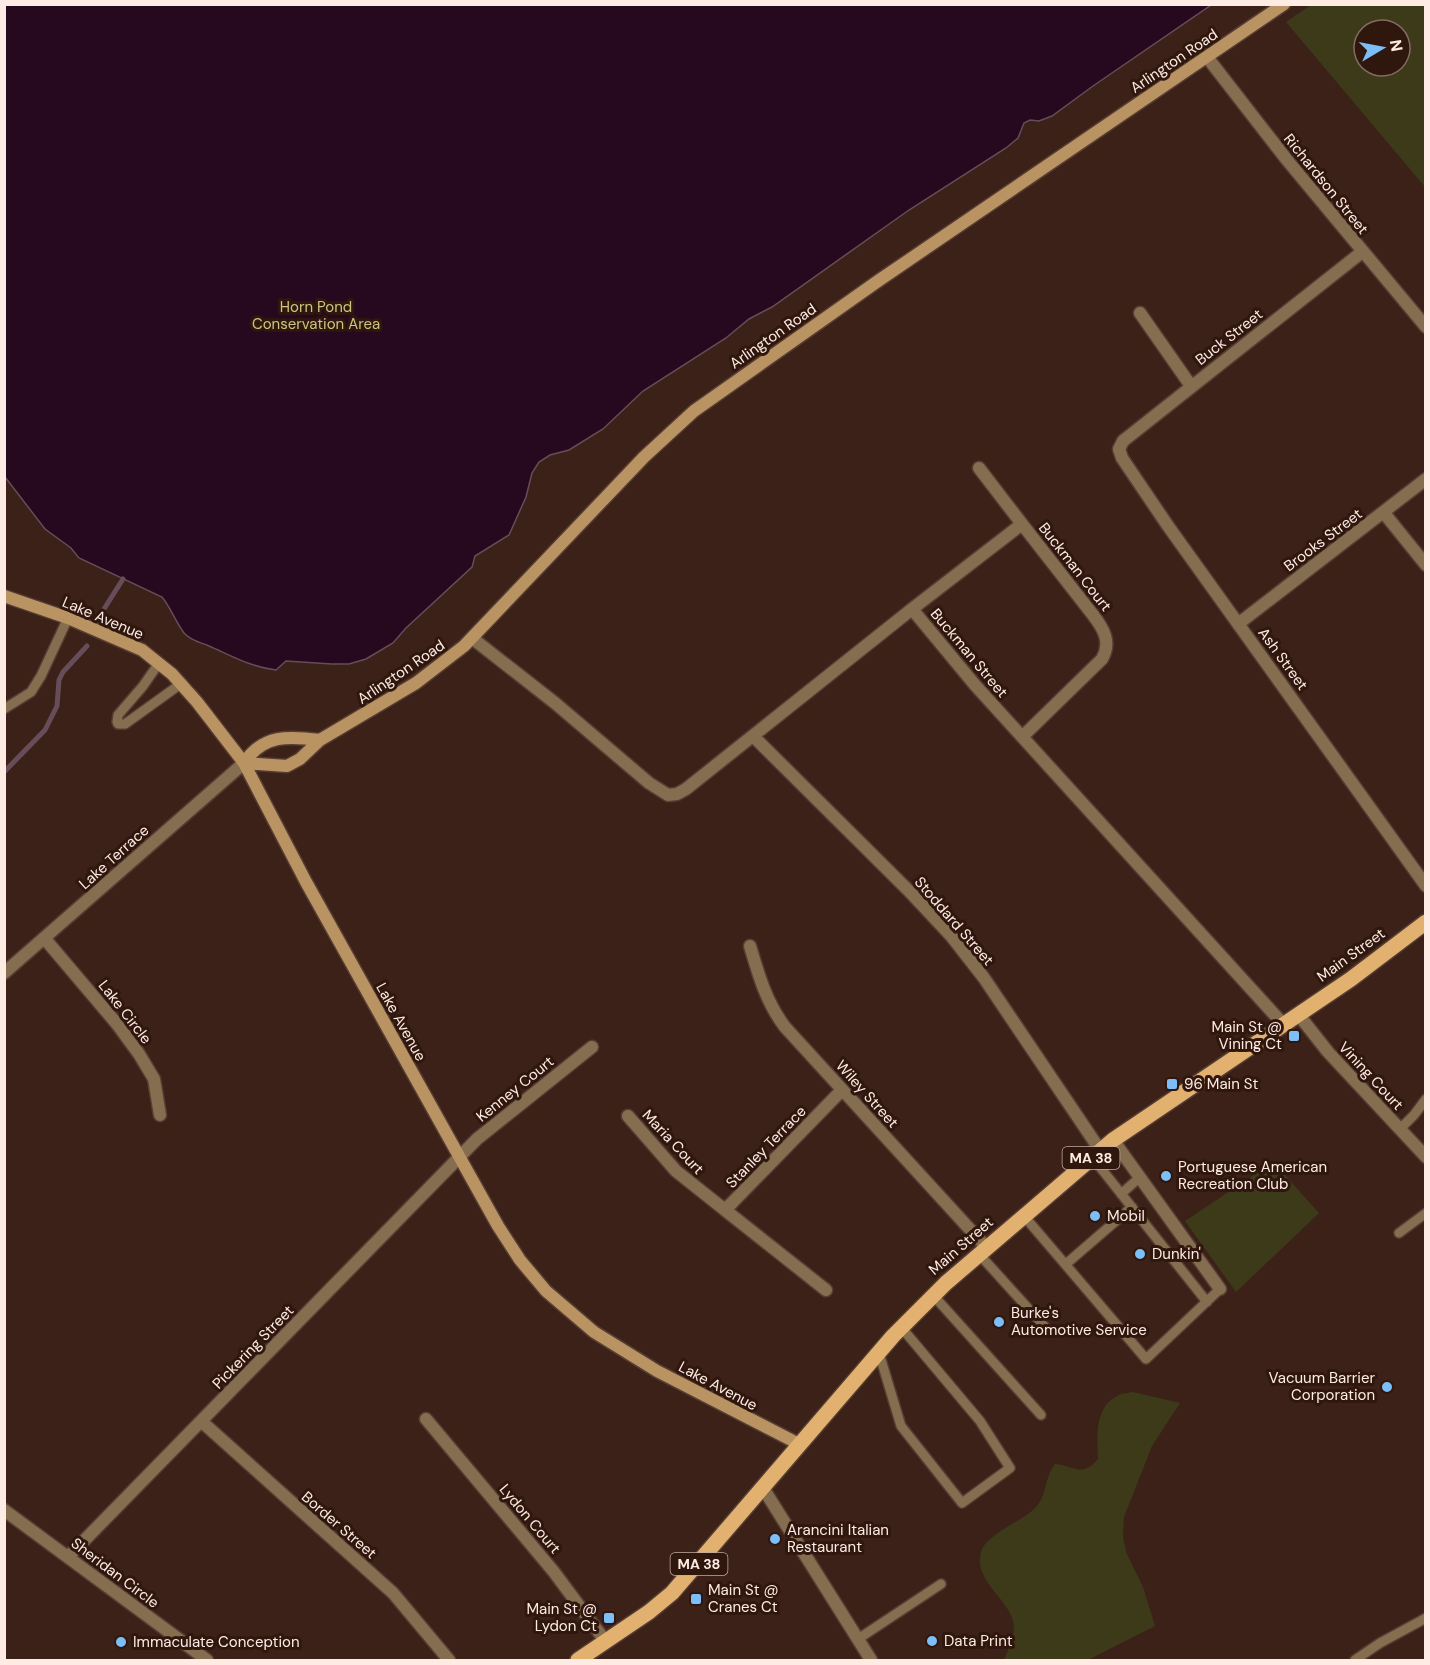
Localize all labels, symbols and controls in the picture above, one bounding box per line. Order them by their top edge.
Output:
north arrow [1352,18,1412,78]
street label: Arlington Road [1126,24,1222,98]
text: N [1385,38,1408,53]
street label: Richardson Street [1279,129,1373,239]
park label: Horn Pond Conservation Area [252,297,380,334]
street label: Arlington Road [726,299,820,373]
street label: Buck Street [1191,304,1267,370]
street label: Brooks Street [1280,504,1366,576]
street label: Buckman Court [1034,518,1116,616]
street label: Lake Avenue [59,592,147,644]
street label: Buckman Street [926,604,1012,702]
street label: Ash Street [1254,624,1312,694]
street label: Arlington Road [353,635,449,709]
street label: Lake Terrace [75,820,153,894]
street label: Stoddard Street [910,872,998,970]
street label: Main Street [1313,923,1389,986]
street label: Lake Circle [94,976,156,1048]
street label: Lake Avenue [371,979,431,1065]
place label: Main St @ Vining Ct [1211,1017,1282,1054]
marker: Main St @ Vining Ct [1287,1029,1301,1043]
street label: Vining Court [1334,1038,1408,1115]
street label: Kenney Court [472,1052,558,1126]
street label: Wiley Street [831,1056,903,1132]
place label: 96 Main St [1184,1074,1259,1094]
marker: 96 Main St [1165,1077,1179,1091]
street label: Stanley Terrace [722,1101,810,1193]
street label: Maria Court [638,1105,708,1179]
road number: MA 38 [1062,1147,1120,1169]
place label: Portuguese American Recreation Club [1178,1157,1327,1194]
marker: Portuguese American Recreation Club [1159,1169,1173,1183]
place label: Mobil [1107,1206,1145,1226]
marker: Mobil [1088,1209,1102,1223]
street label: Main Street [924,1212,998,1280]
place label: Dunkin' [1152,1244,1201,1264]
marker: Dunkin' [1133,1247,1147,1261]
street label: Pickering Street [208,1301,298,1393]
place label: Burke's Automotive Service [1011,1303,1147,1340]
marker: Burke's Automotive Service [992,1315,1006,1329]
street label: Lake Avenue [675,1357,761,1415]
place label: Vacuum Barrier Corporation [1269,1368,1375,1405]
marker: Vacuum Barrier Corporation [1380,1380,1394,1394]
street label: Lydon Court [495,1480,565,1558]
street label: Border Street [297,1487,381,1563]
place label: Arancini Italian Restaurant [787,1520,889,1557]
marker: Arancini Italian Restaurant [768,1532,782,1546]
street label: Sheridan Circle [67,1533,163,1613]
road number: MA 38 [670,1553,728,1575]
place label: Main St @ Cranes Ct [708,1580,779,1617]
marker: Main St @ Cranes Ct [689,1592,703,1606]
place label: Main St @ Lydon Ct [526,1599,597,1636]
marker: Main St @ Lydon Ct [602,1611,616,1625]
place label: Data Print [944,1631,1013,1651]
place label: Immaculate Conception [133,1632,300,1652]
marker: Data Print [925,1634,939,1648]
marker: Immaculate Conception [114,1635,128,1649]

